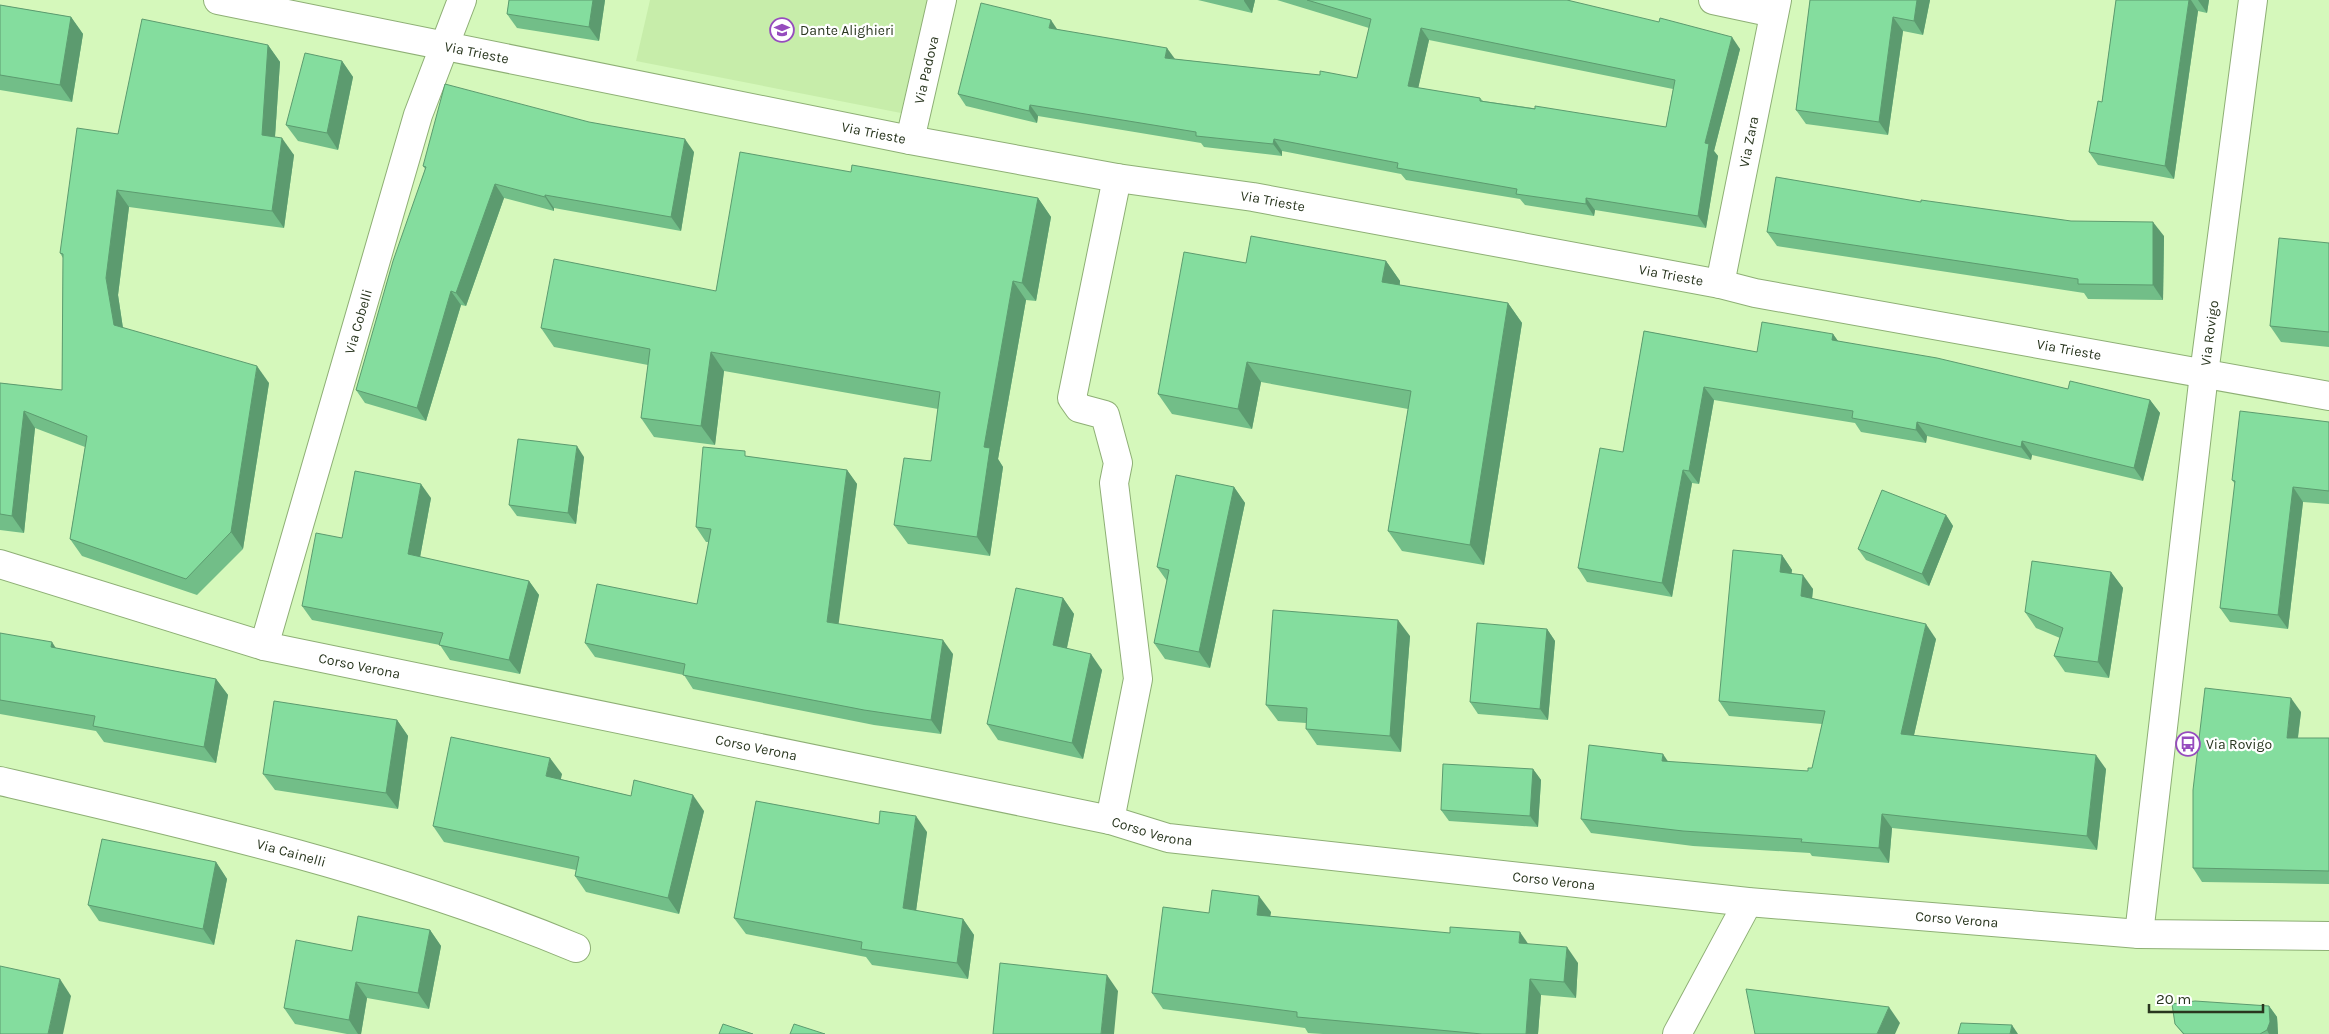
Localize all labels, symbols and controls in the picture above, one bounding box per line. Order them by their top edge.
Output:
school or university icon: Dante Alighieri [769,17,795,43]
place label: Dante Alighieri [800,22,894,39]
street label: Via Padova [911,34,943,106]
street label: Via Trieste [443,38,510,68]
street label: Via Zara [1736,115,1762,169]
street label: Via Trieste [840,118,907,148]
street label: Via Trieste [1239,187,1306,216]
street label: Via Trieste [1637,261,1705,290]
street label: Via Cobelli [341,287,376,356]
street label: Via Rovigo [2197,299,2223,367]
street label: Via Trieste [2035,336,2103,364]
street label: Corso Verona [317,649,402,683]
street label: Corso Verona [714,731,799,764]
bus stop icon: Via Rovigo [2175,731,2201,757]
place label: Via Rovigo [2206,736,2272,753]
street label: Corso Verona [1109,813,1193,850]
street label: Via Cainelli [255,835,328,871]
street label: Corso Verona [1511,868,1596,894]
street label: Corso Verona [1915,908,1999,931]
scale bar [2149,982,2263,1014]
text: 20 m [2156,990,2191,1008]

